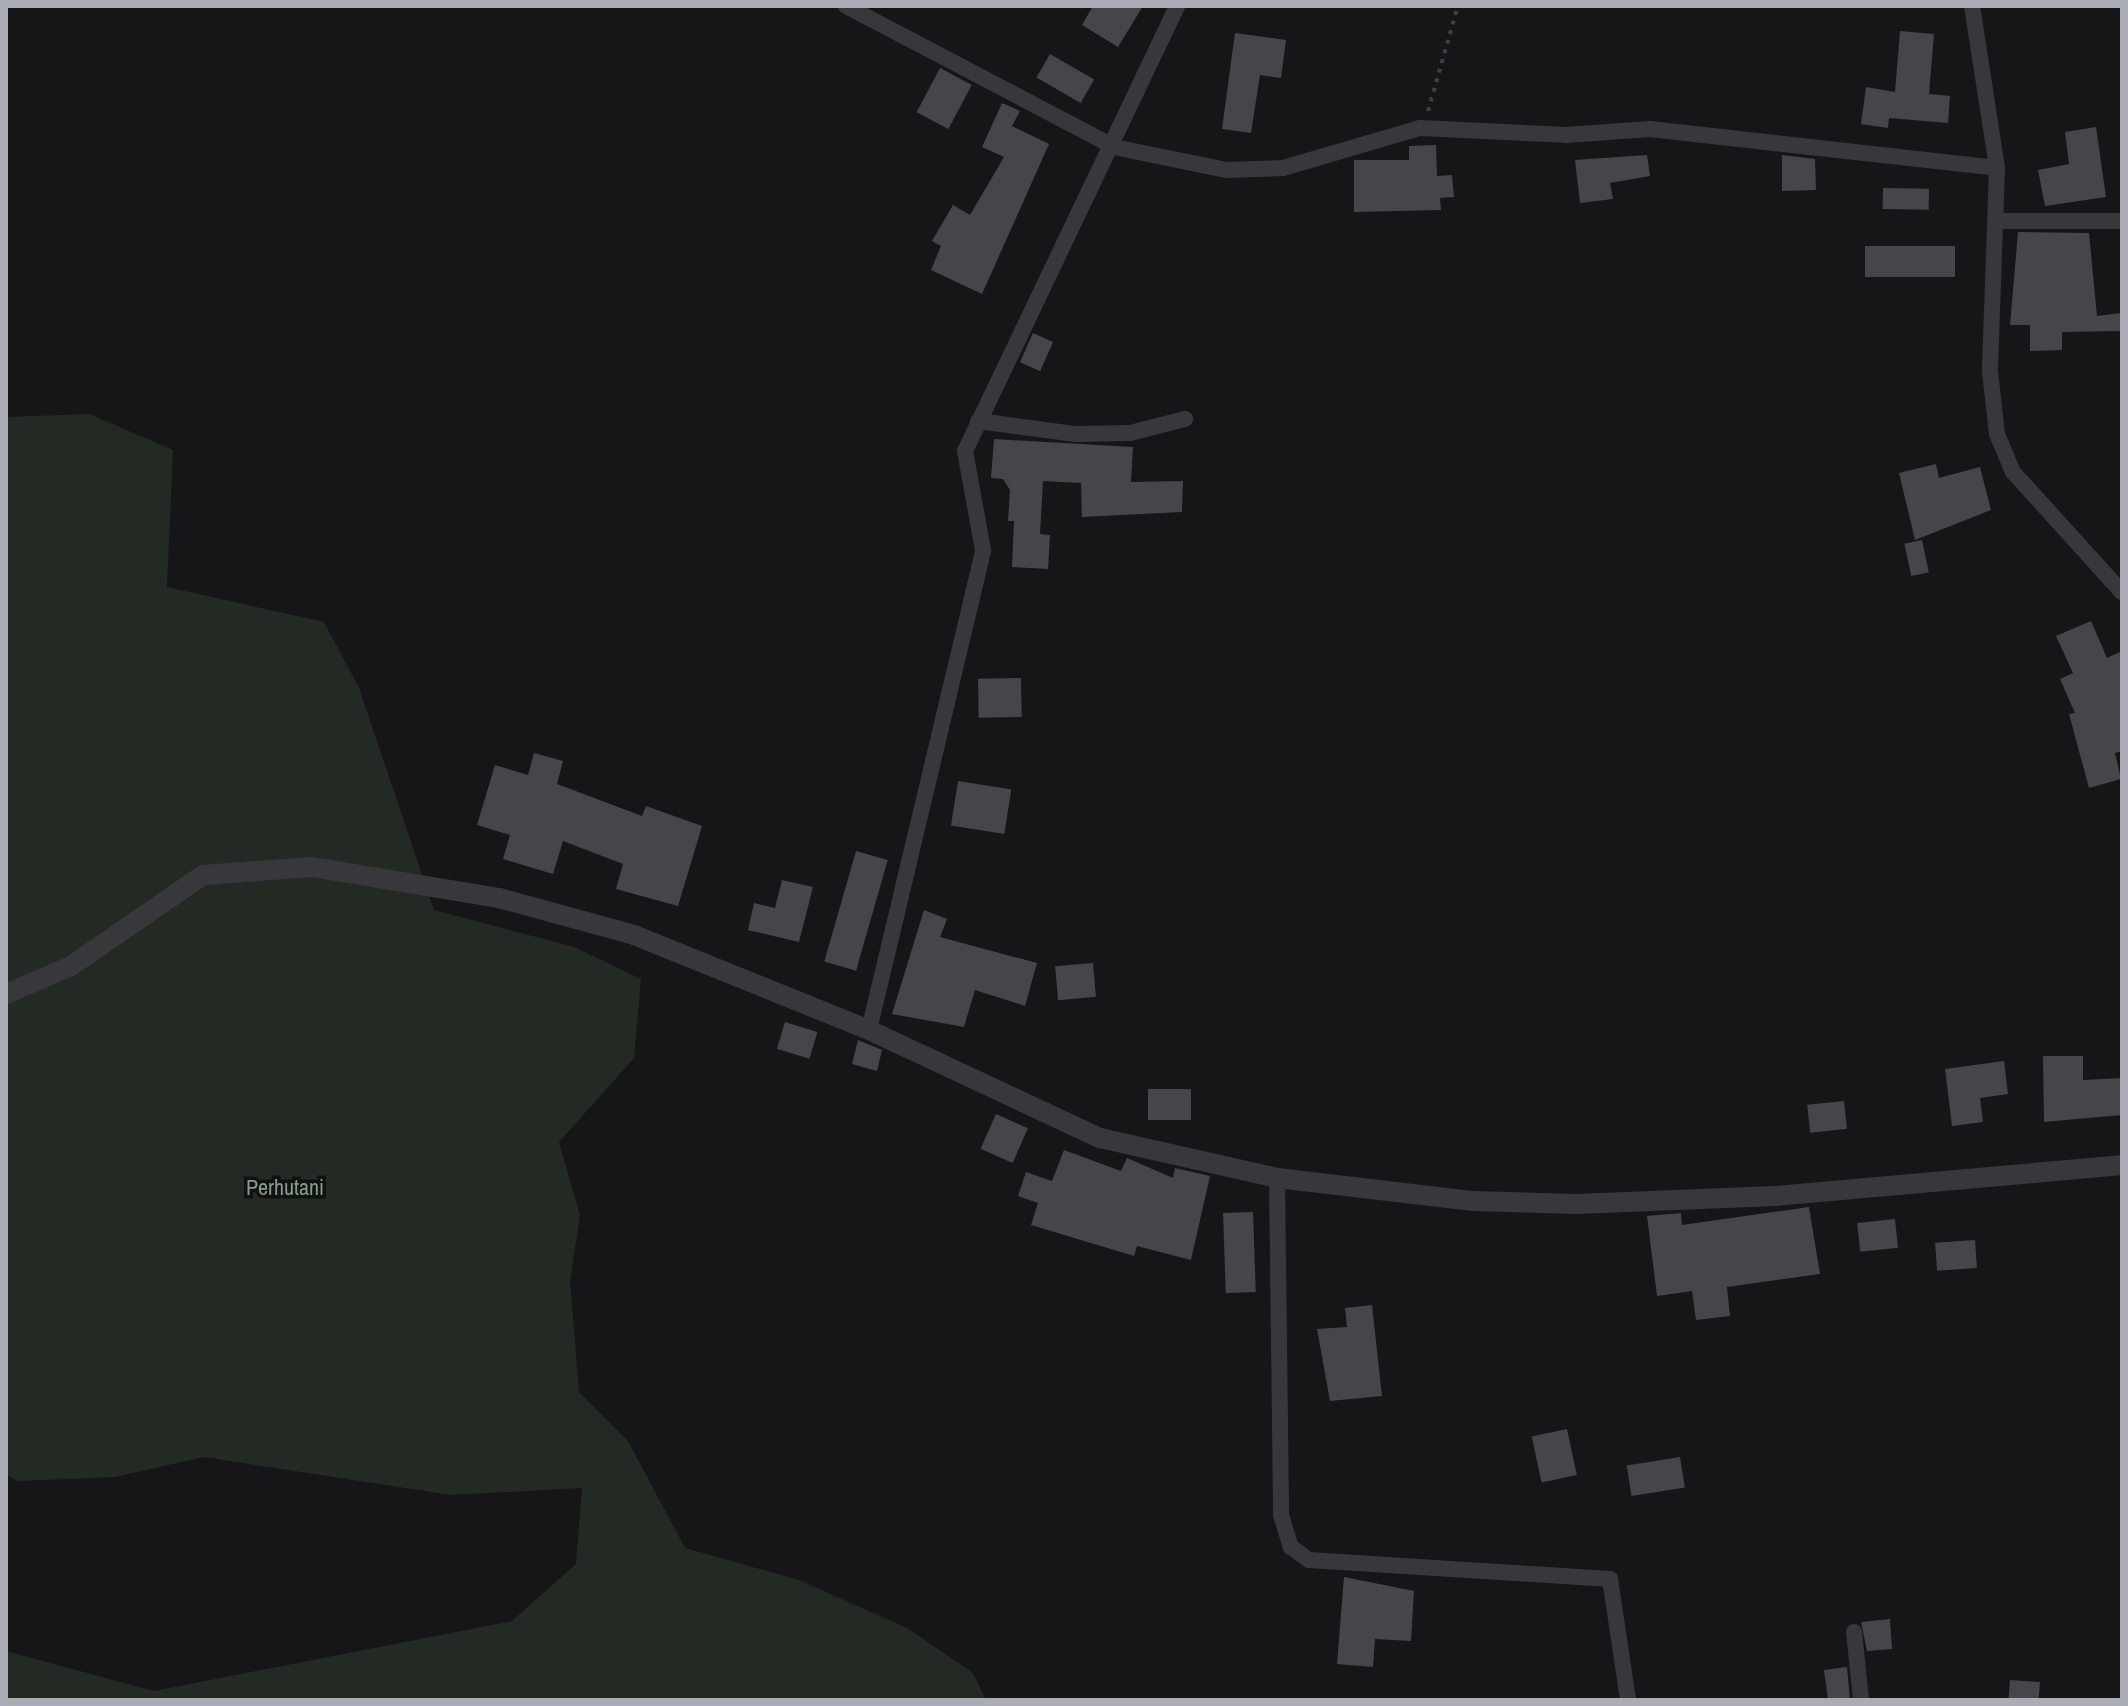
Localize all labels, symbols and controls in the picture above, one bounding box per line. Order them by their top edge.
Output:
park label: Perhutani [246,1175,324,1201]

